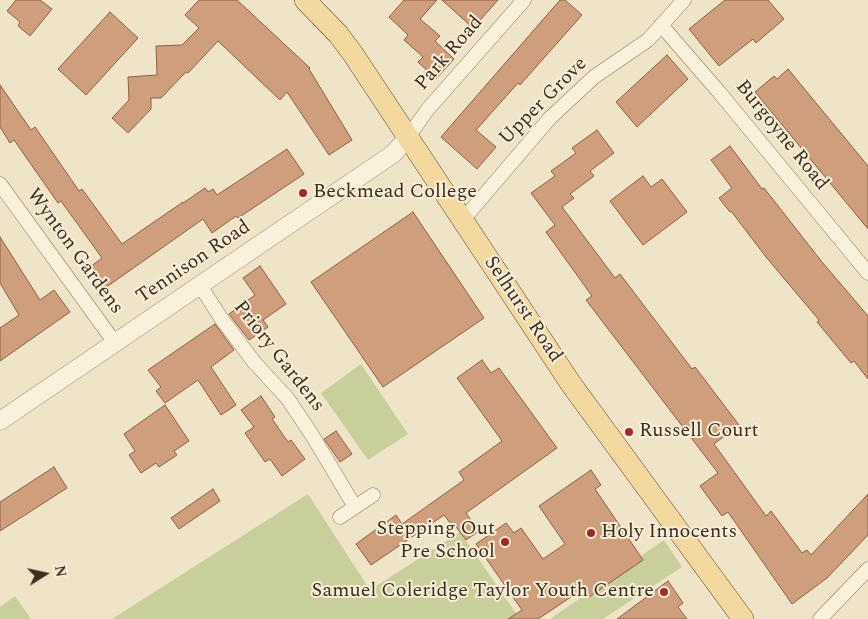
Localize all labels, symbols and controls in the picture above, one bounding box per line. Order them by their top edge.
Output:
street label: Park Road [411,12,489,96]
street label: Upper Grove [495,53,593,151]
street label: Burgoyne Road [729,76,833,196]
place label: Beckmead College [313,181,477,205]
street label: Wynton Gardens [20,184,128,320]
marker: Beckmead College [297,187,309,199]
street label: Tennison Road [132,216,256,310]
street label: Selhurst Road [478,252,566,368]
street label: Priory Gardens [227,297,329,417]
place label: Russell Court [639,420,759,444]
marker: Russell Court [623,426,635,438]
place label: Stepping Out Pre School [377,518,495,565]
place label: Holy Innocents [601,521,737,545]
marker: Holy Innocents [585,527,597,539]
marker: Stepping Out Pre School [499,536,511,548]
north arrow [20,549,70,599]
text: N [49,564,72,579]
place label: Samuel Coleridge Taylor Youth Centre [312,580,654,604]
marker: Samuel Coleridge Taylor Youth Centre [658,586,670,598]

